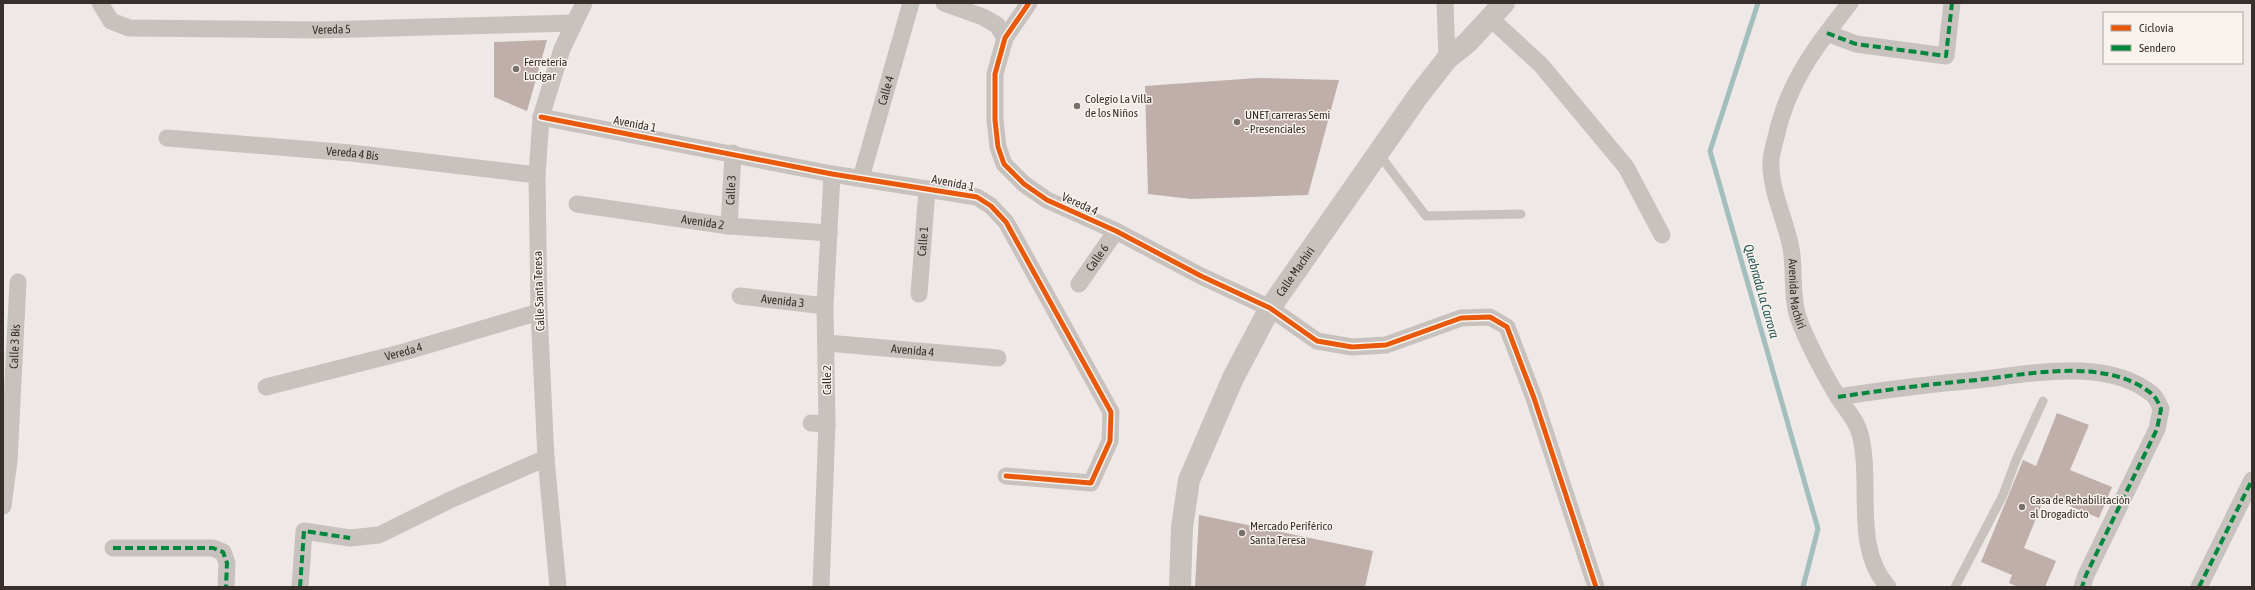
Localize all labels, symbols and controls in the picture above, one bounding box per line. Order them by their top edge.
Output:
legend [2103,12,2243,64]
text: Ciclovía [2139,21,2173,35]
street label: Vereda 5 [312,22,351,37]
text: Sendero [2139,41,2176,55]
place label: Ferreteria Lucigar [524,55,567,83]
marker: Ferreteria Lucigar [511,64,521,74]
street label: Calle 4 [875,74,897,107]
place label: Colegio La Villa de los Niños [1085,92,1152,120]
marker: Colegio La Villa de los Niños [1072,101,1082,111]
place label: UNET carreras Semi - Presenciales [1245,108,1330,136]
street label: Avenida 1 [612,113,658,135]
marker: UNET carreras Semi - Presenciales [1232,117,1242,127]
street label: Vereda 4 Bis [325,144,379,163]
street label: Avenida 1 [930,172,976,194]
street label: Calle 3 [723,175,739,205]
street label: Vereda 4 [1060,190,1101,218]
street label: Avenida 2 [680,212,725,232]
street label: Calle 1 [915,225,931,257]
street label: Calle 6 [1083,241,1112,274]
water label: Quebrada La Carrora [1741,242,1782,340]
street label: Calle Machiri [1273,244,1317,299]
street label: Calle Santa Teresa [531,251,547,331]
street label: Avenida Machirí [1785,258,1809,331]
street label: Avenida 3 [760,292,805,311]
street label: Calle 3 Bis [7,324,23,369]
street label: Vereda 4 [383,340,424,364]
street label: Avenida 4 [890,342,935,359]
street label: Calle 2 [820,365,834,395]
place label: Casa de Rehabilitación al Drogadicto [2030,493,2130,521]
marker: Casa de Rehabilitación al Drogadicto [2017,502,2027,512]
place label: Mercado Periférico Santa Teresa [1250,519,1333,547]
marker: Mercado Periférico Santa Teresa [1237,528,1247,538]

